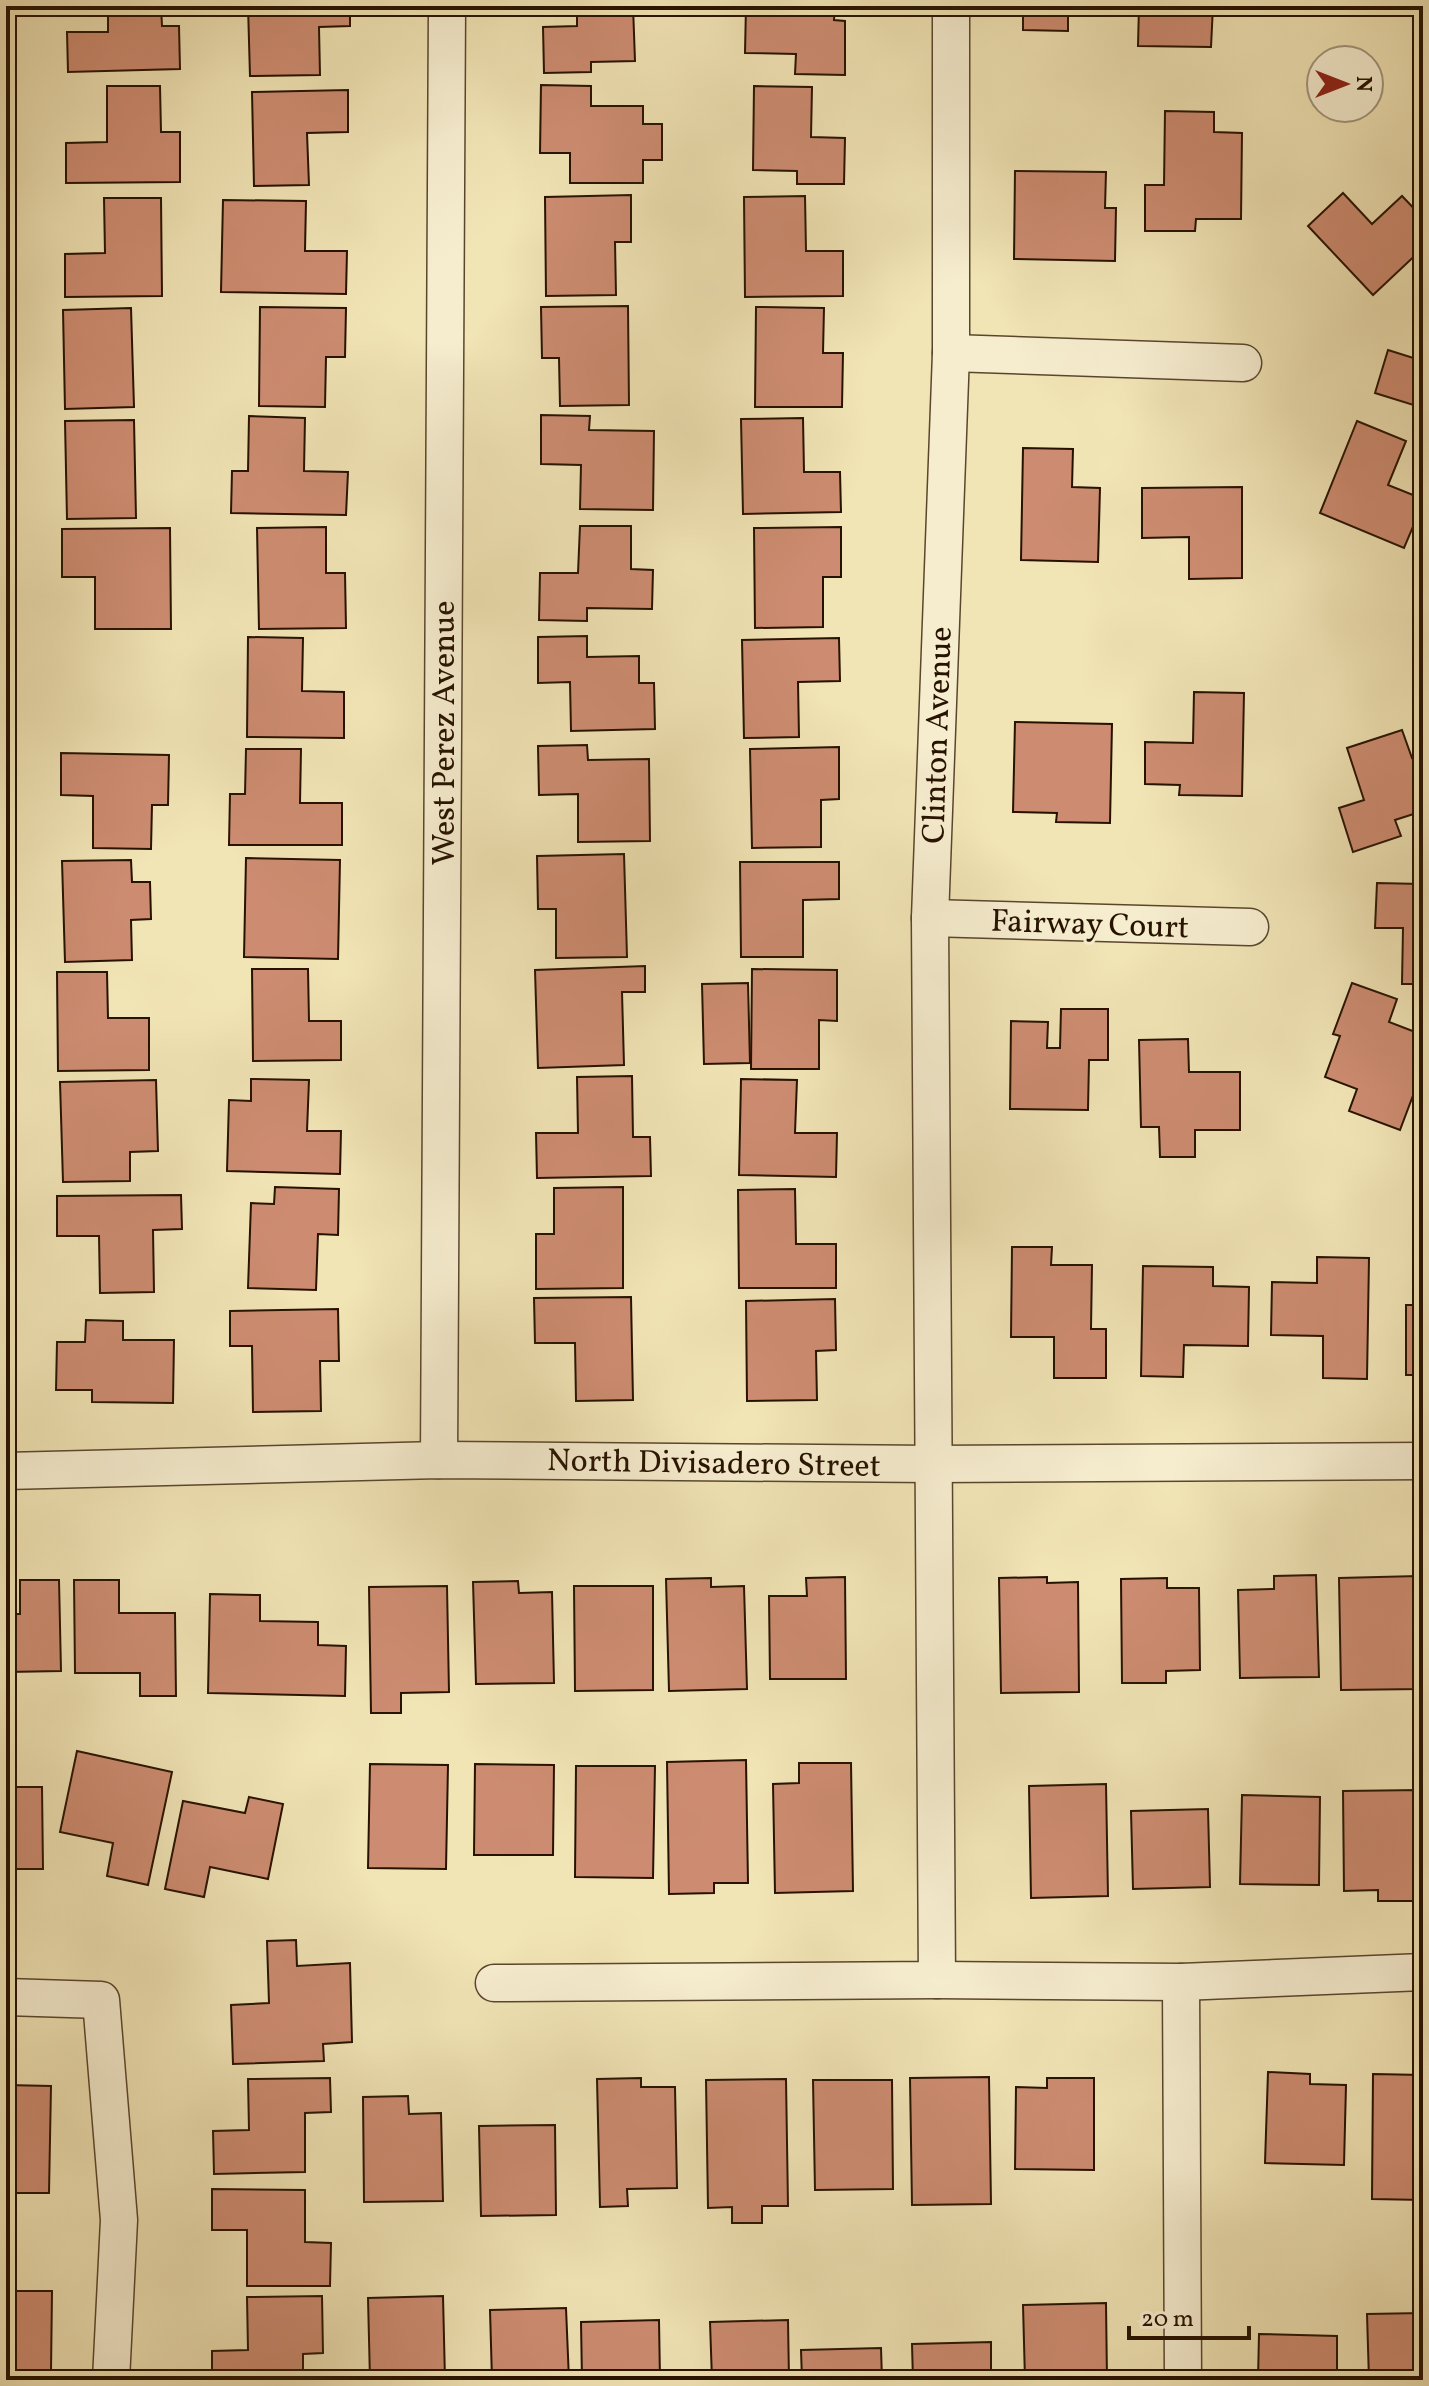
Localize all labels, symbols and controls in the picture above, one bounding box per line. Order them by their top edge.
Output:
north arrow [1305,44,1385,124]
text: N [1347,76,1378,92]
street label: West Perez Avenue [424,601,468,865]
street label: Clinton Avenue [913,626,965,844]
street label: Fairway Court [990,901,1190,951]
street label: North Divisadero Street [547,1440,881,1490]
scale bar [1129,2290,1249,2340]
text: 20 m [1141,2303,1194,2337]

